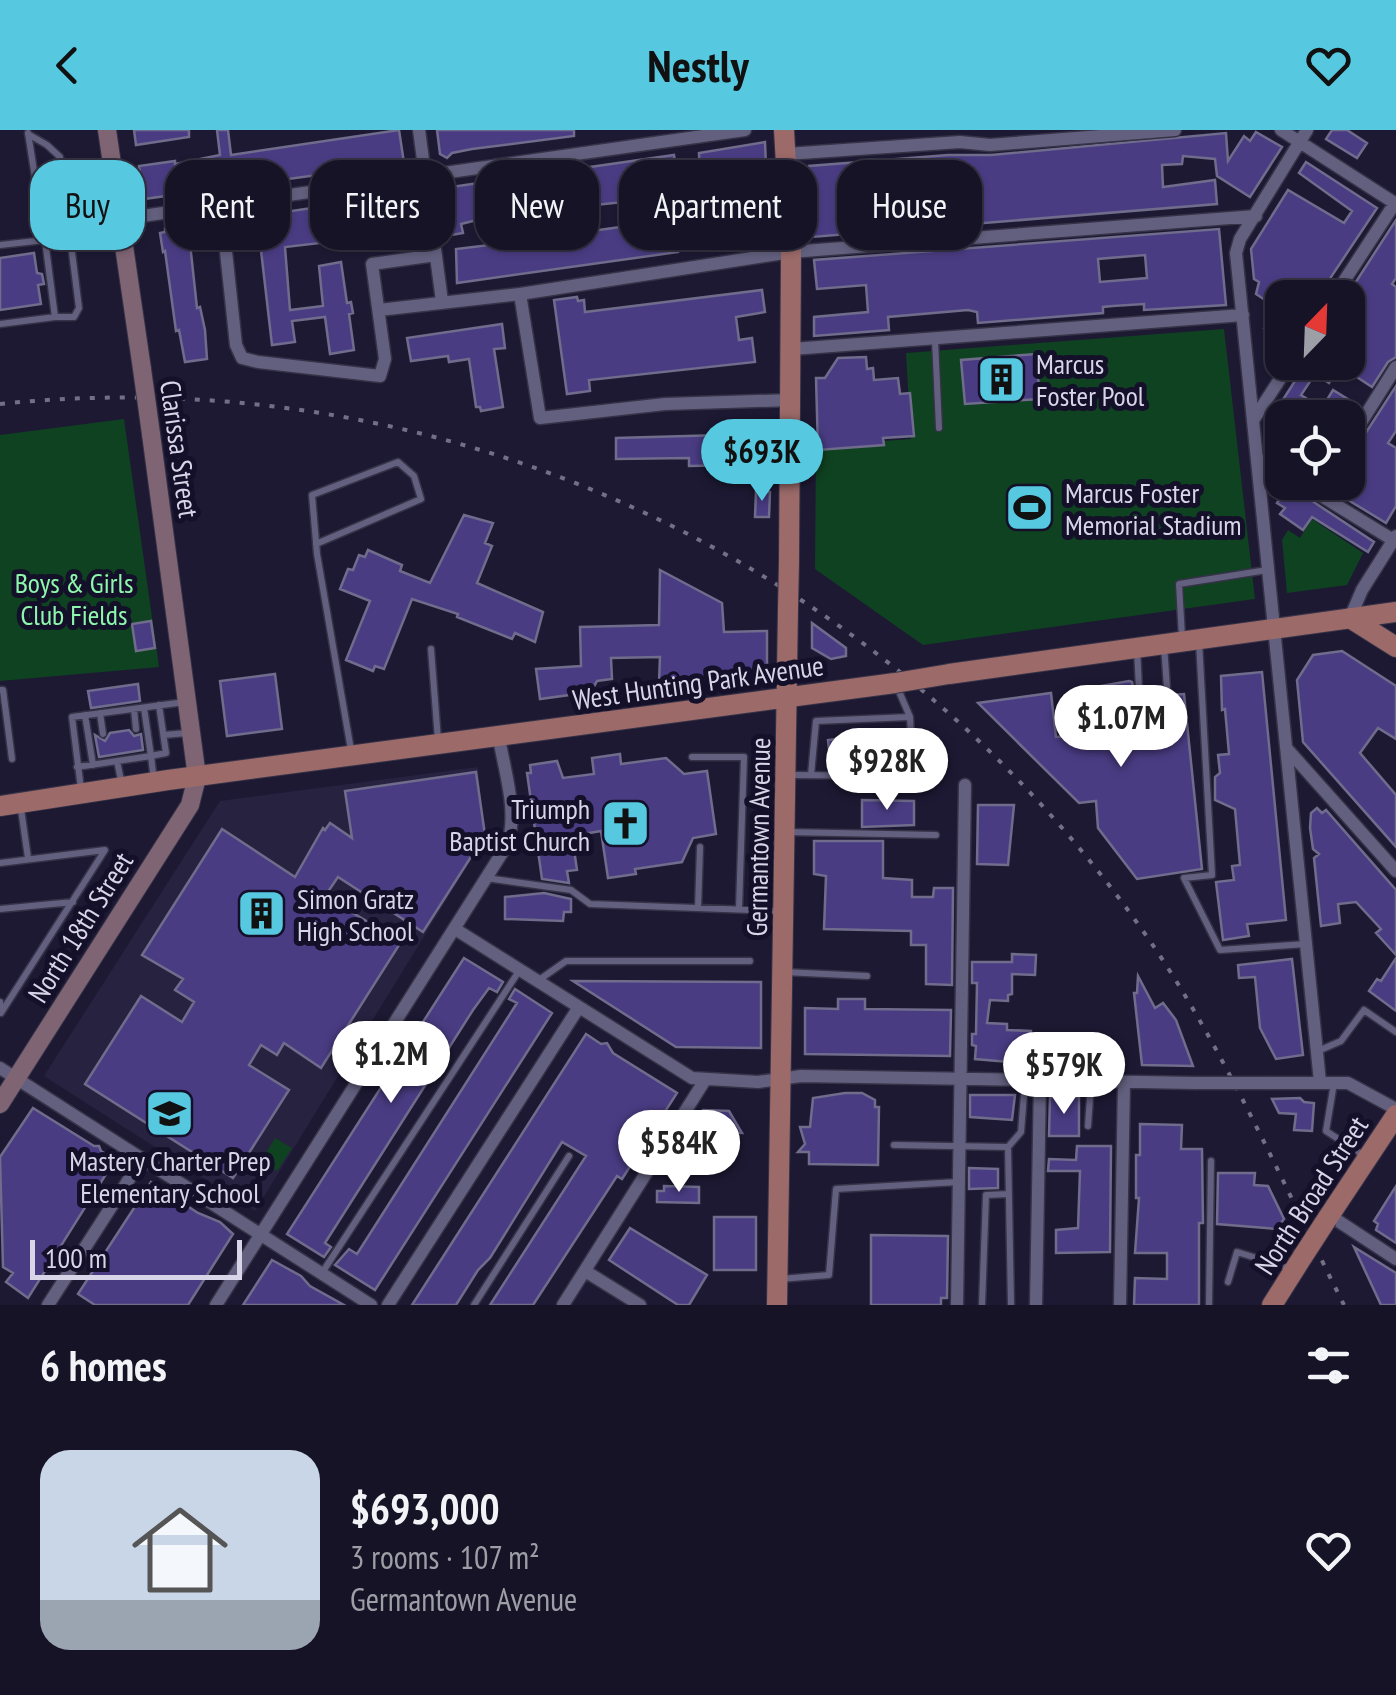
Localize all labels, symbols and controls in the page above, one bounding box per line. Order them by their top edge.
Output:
text: Nestly [647,36,749,94]
icon: back [40,38,95,93]
icon: heart [1301,38,1356,93]
chip: Buy [30,160,145,250]
chip: Rent [165,160,290,250]
chip: Filters [310,160,455,250]
chip: New [475,160,599,250]
chip: Apartment [619,160,817,250]
chip: House [837,160,982,250]
north arrow [1265,280,1365,380]
map controls [1265,280,1365,500]
place label: Marcus Foster Pool [1036,345,1145,414]
building icon: Marcus Foster Pool [975,353,1027,405]
street label: Clarissa Street [152,378,208,520]
button: locate [1265,400,1365,500]
pin: $693K [692,419,832,504]
text: $693K [723,430,801,472]
place label: Marcus Foster Memorial Stadium [1065,474,1242,543]
sports icon: Marcus Foster Memorial Stadium [1004,482,1056,534]
park label: Boys & Girls Club Fields [15,564,133,633]
street label: West Hunting Park Avenue [570,646,826,718]
pin: $1.07M [1040,685,1202,770]
text: $1.07M [1076,696,1166,738]
pin: $928K [817,728,957,813]
street label: Germantown Avenue [738,737,778,937]
text: $928K [848,739,926,781]
place label: Triumph Baptist Church [449,790,590,859]
church icon: Triumph Baptist Church [599,798,651,850]
street label: North 18th Street [19,845,141,1009]
place label: Simon Gratz High School [297,880,414,949]
building icon: Simon Gratz High School [236,888,288,940]
pin: $1.2M [321,1021,461,1106]
text: $1.2M [354,1032,428,1074]
pin: $579K [994,1032,1134,1117]
text: $579K [1025,1043,1103,1085]
school or university icon: Mastery Charter Prep Elementary School [144,1087,196,1139]
street label: North Broad Street [1246,1109,1376,1281]
pin: $584K [609,1110,749,1195]
text: $584K [640,1121,718,1163]
place label: Mastery Charter Prep Elementary School [69,1142,271,1211]
scale bar [30,1235,242,1280]
text: 100 m [45,1239,107,1276]
text: 6 homes [40,1338,167,1393]
icon: filters [1301,1338,1356,1393]
text: $693,000 [350,1481,500,1536]
icon: home [120,1490,240,1610]
icon: heart [1301,1523,1356,1578]
text: 3 rooms · 107 m² [350,1536,540,1578]
text: Germantown Avenue [350,1578,577,1620]

